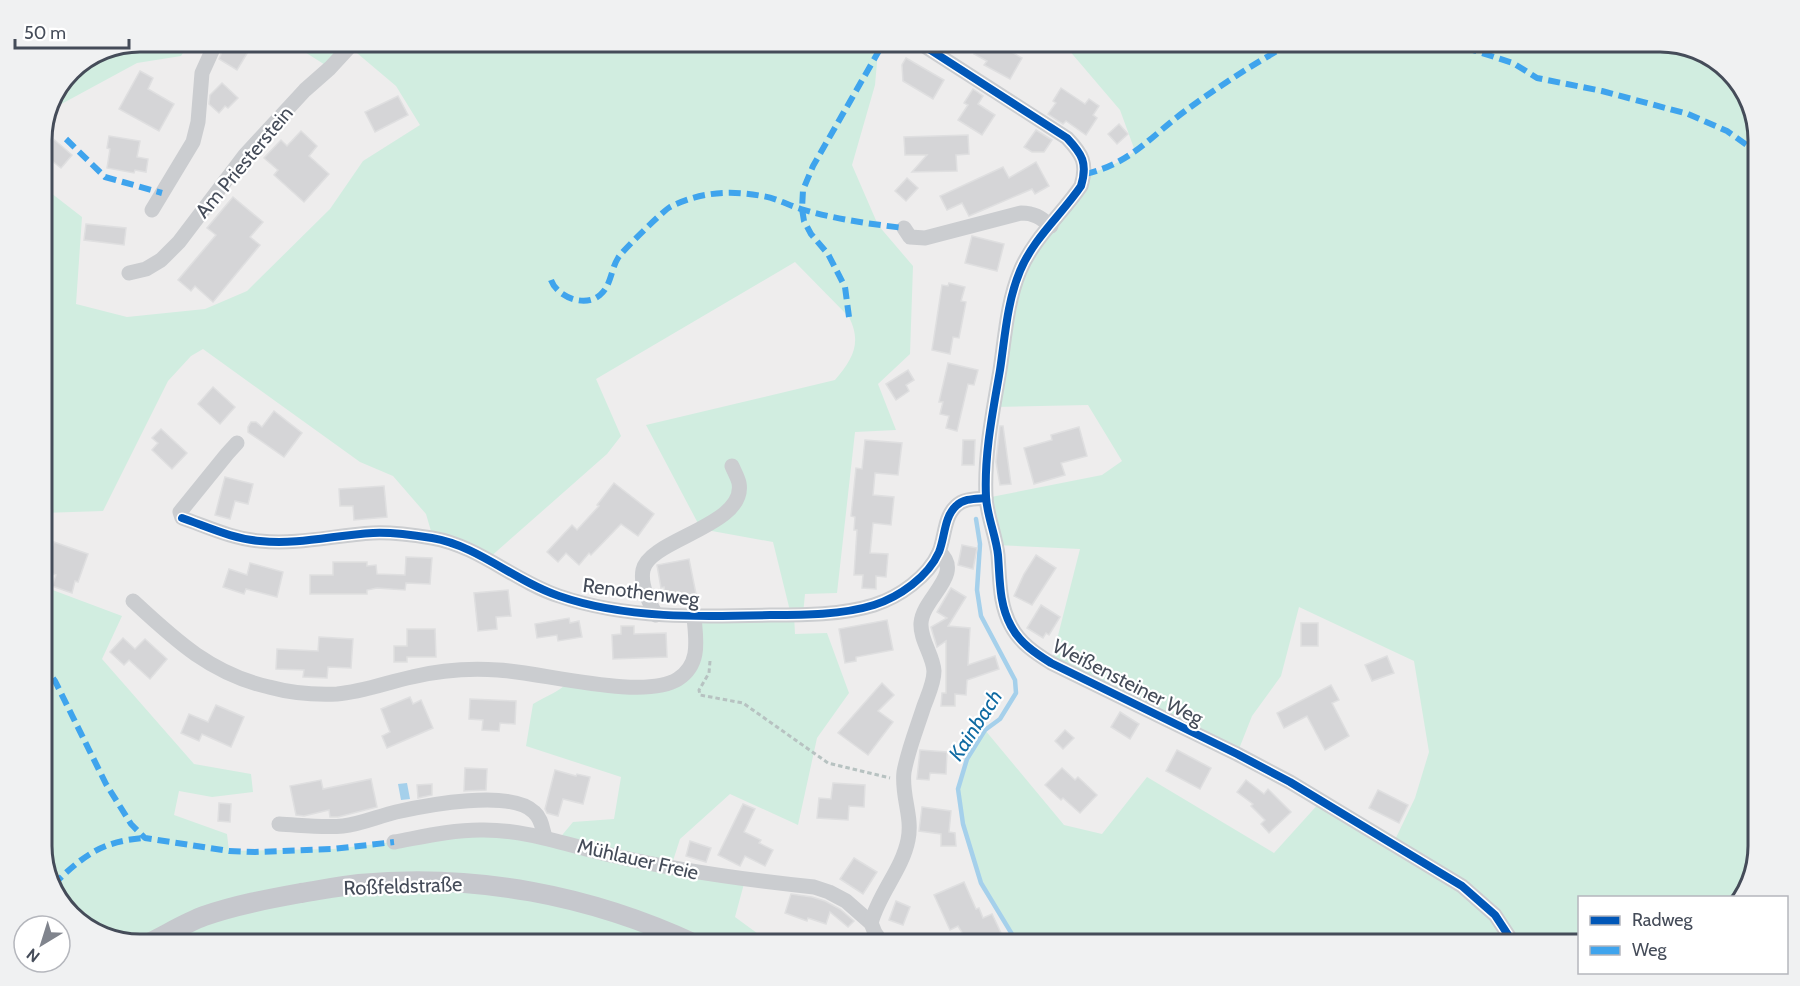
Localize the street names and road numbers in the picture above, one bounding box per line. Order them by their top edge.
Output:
street label: Am Priesterstein [190,101,298,223]
street label: Renothenweg [581,573,702,611]
street label: Weißensteiner Weg [1049,634,1208,731]
street label: Mühlauer Freie [575,833,701,885]
street label: Roßfeldstraße [343,872,463,900]

